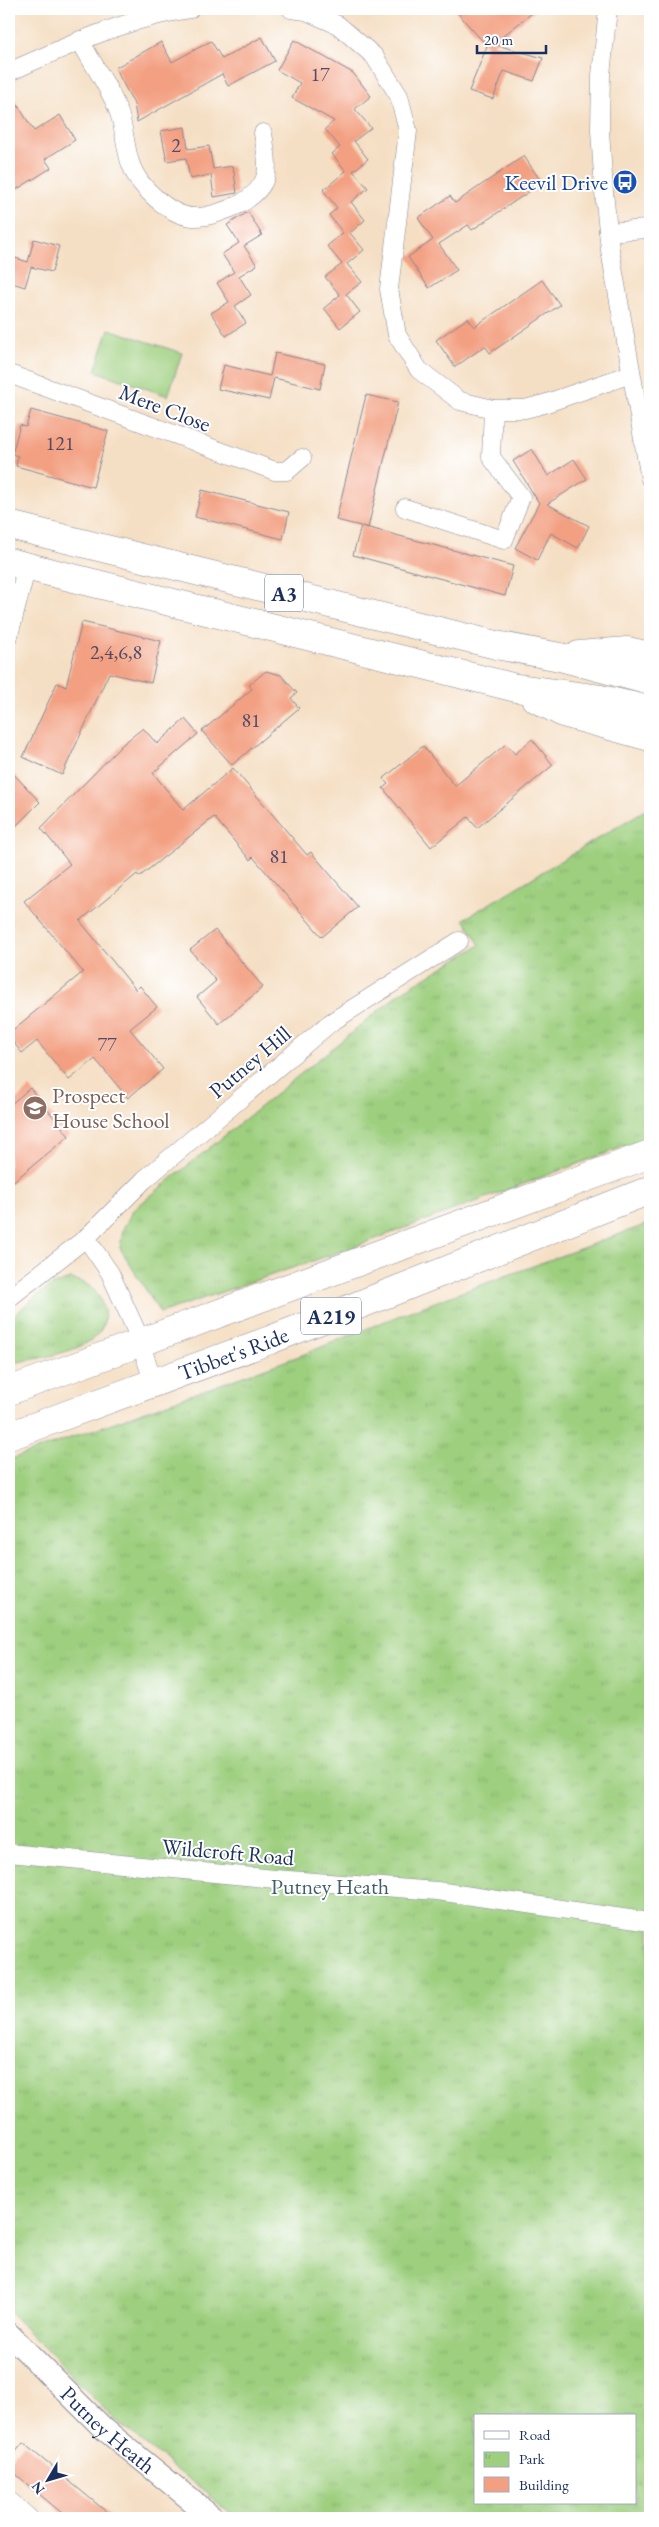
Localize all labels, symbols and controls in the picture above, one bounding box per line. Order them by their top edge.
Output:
scale bar [477,22,545,54]
text: 20 m [484,30,513,49]
house number: 17 [310,61,330,87]
house number: 2 [171,132,181,158]
place label: Keevil Drive [504,168,608,197]
bus stop icon: Keevil Drive [612,169,638,195]
street label: Mere Close [115,377,215,439]
house number: 121 [46,430,74,456]
road number: A3 [265,574,303,612]
house number: 2,4,6,8 [90,639,142,665]
house number: 81 [241,707,261,733]
house number: 81 [269,843,289,869]
street label: Putney Hill [203,1019,297,1105]
house number: 77 [97,1031,117,1057]
place label: Prospect House School [52,1081,170,1135]
school or university icon: Prospect House School [22,1095,48,1121]
road number: A219 [301,1298,361,1334]
street label: Tibbet's Ride [174,1320,293,1387]
street label: Wildcroft Road [161,1832,296,1872]
park label: Putney Heath [271,1872,389,1901]
street label: Putney Heath [54,2379,162,2480]
legend [474,2414,636,2504]
text: Road [519,2425,551,2444]
text: Park [519,2449,546,2468]
north arrow [22,2454,72,2504]
text: Building [519,2475,569,2494]
text: N [27,2477,48,2498]

